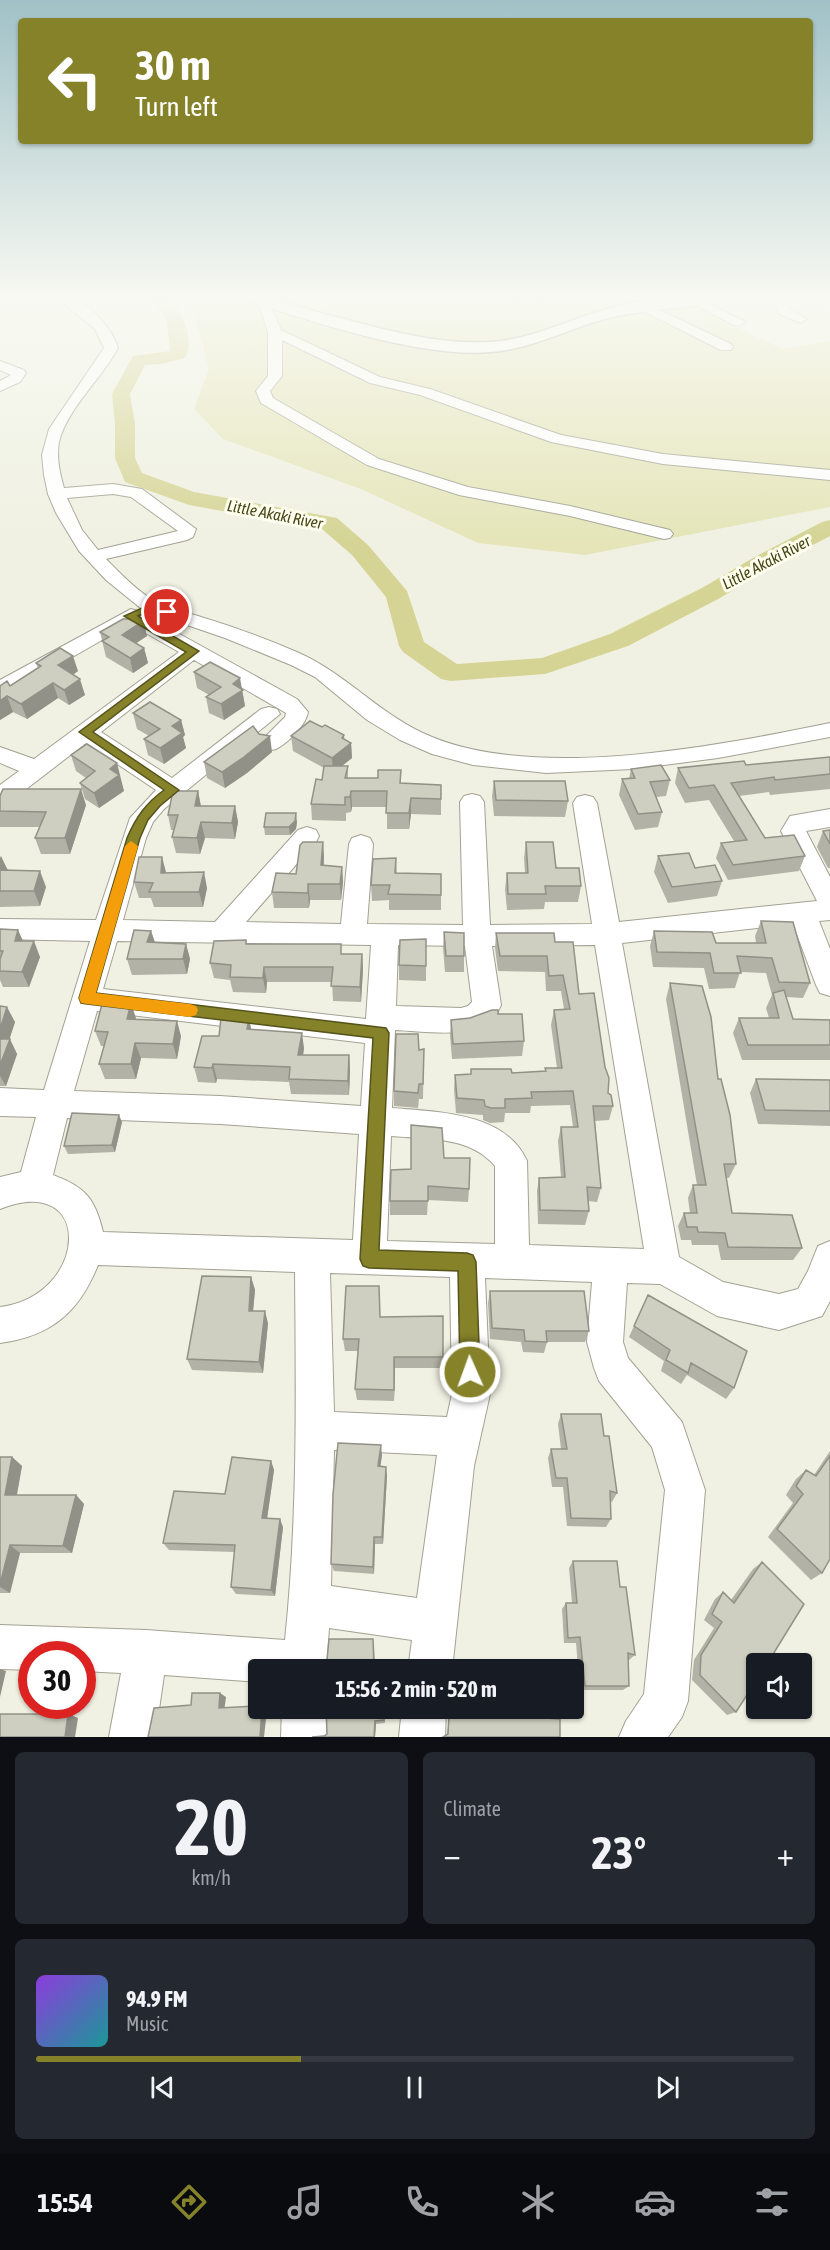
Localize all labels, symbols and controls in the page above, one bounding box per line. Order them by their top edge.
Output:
text: 30 m [135,41,210,89]
icon: left [36,42,114,120]
text: Turn left [135,91,218,122]
water label: Little Akaki River [226,496,326,532]
water label: Little Akaki River [719,531,814,593]
pin [141,586,192,637]
icon: arrive [150,595,183,628]
position arrow [438,1340,502,1404]
speed limit sign: 30 [18,1641,96,1719]
map controls [746,1653,812,1719]
button: sound [746,1653,812,1719]
text: 15:56 · 2 min · 520 m [335,1676,497,1702]
text: 20 [175,1782,248,1872]
text: Climate [444,1797,501,1820]
text: 23° [591,1827,646,1879]
text: − [444,1835,461,1873]
text: + [777,1835,794,1873]
text: km/h [191,1866,231,1889]
text: 94.9 FM [126,1986,188,2012]
text: Music [126,2012,168,2035]
icon: previous [146,2071,179,2104]
icon: pause [398,2071,431,2104]
icon: next [651,2071,684,2104]
icon: directions [168,2181,210,2223]
icon: music [284,2181,326,2223]
icon: phone [401,2181,443,2223]
icon: climate [517,2181,559,2223]
icon: car [634,2181,676,2223]
icon: filters [751,2181,793,2223]
text: 15:54 [37,2187,93,2218]

